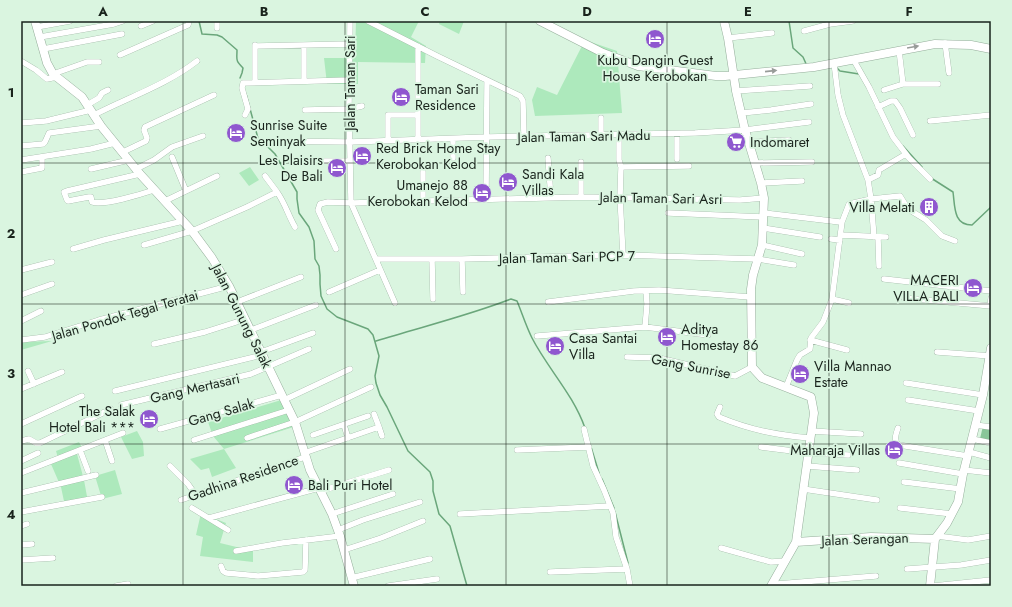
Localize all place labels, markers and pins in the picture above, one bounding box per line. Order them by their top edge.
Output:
hotel icon: Kubu Dangin Guest House Kerobokan [644,28,666,50]
place label: Kubu Dangin Guest House Kerobokan [597,50,713,86]
place label: Taman Sari Residence [415,79,479,115]
hotel icon: Taman Sari Residence [390,86,412,108]
place label: Sunrise Suite Seminyak [250,115,327,151]
hotel icon: Sunrise Suite Seminyak [225,122,247,144]
supermarket icon: Indomaret [725,131,747,153]
place label: Indomaret [750,132,810,152]
place label: Red Brick Home Stay Kerobokan Kelod [376,138,501,174]
hotel icon: Red Brick Home Stay Kerobokan Kelod [351,145,373,167]
place label: Les Plaisirs De Bali [259,150,323,186]
hotel icon: Les Plaisirs De Bali [326,157,348,179]
place label: Sandi Kala Villas [522,164,584,200]
hotel icon: Sandi Kala Villas [497,171,519,193]
place label: Umanejo 88 Kerobokan Kelod [367,175,468,211]
hotel icon: Umanejo 88 Kerobokan Kelod [471,182,493,204]
building icon: Villa Melati [918,196,940,218]
place label: Villa Melati [849,197,915,217]
place label: MACERI VILLA BALI [893,270,959,306]
hotel icon: MACERI VILLA BALI [962,277,984,299]
place label: Aditya Homestay 86 [681,319,759,355]
hotel icon: Aditya Homestay 86 [656,326,678,348]
place label: Casa Santai Villa [569,328,637,364]
hotel icon: Casa Santai Villa [544,335,566,357]
place label: Villa Mannao Estate [814,356,892,392]
hotel icon: Villa Mannao Estate [789,363,811,385]
place label: The Salak Hotel Bali *** [49,401,136,437]
hotel icon: The Salak Hotel Bali *** [138,408,160,430]
hotel icon: Maharaja Villas [883,439,905,461]
place label: Maharaja Villas [790,440,880,460]
hotel icon: Bali Puri Hotel [283,474,305,496]
place label: Bali Puri Hotel [308,475,392,495]

